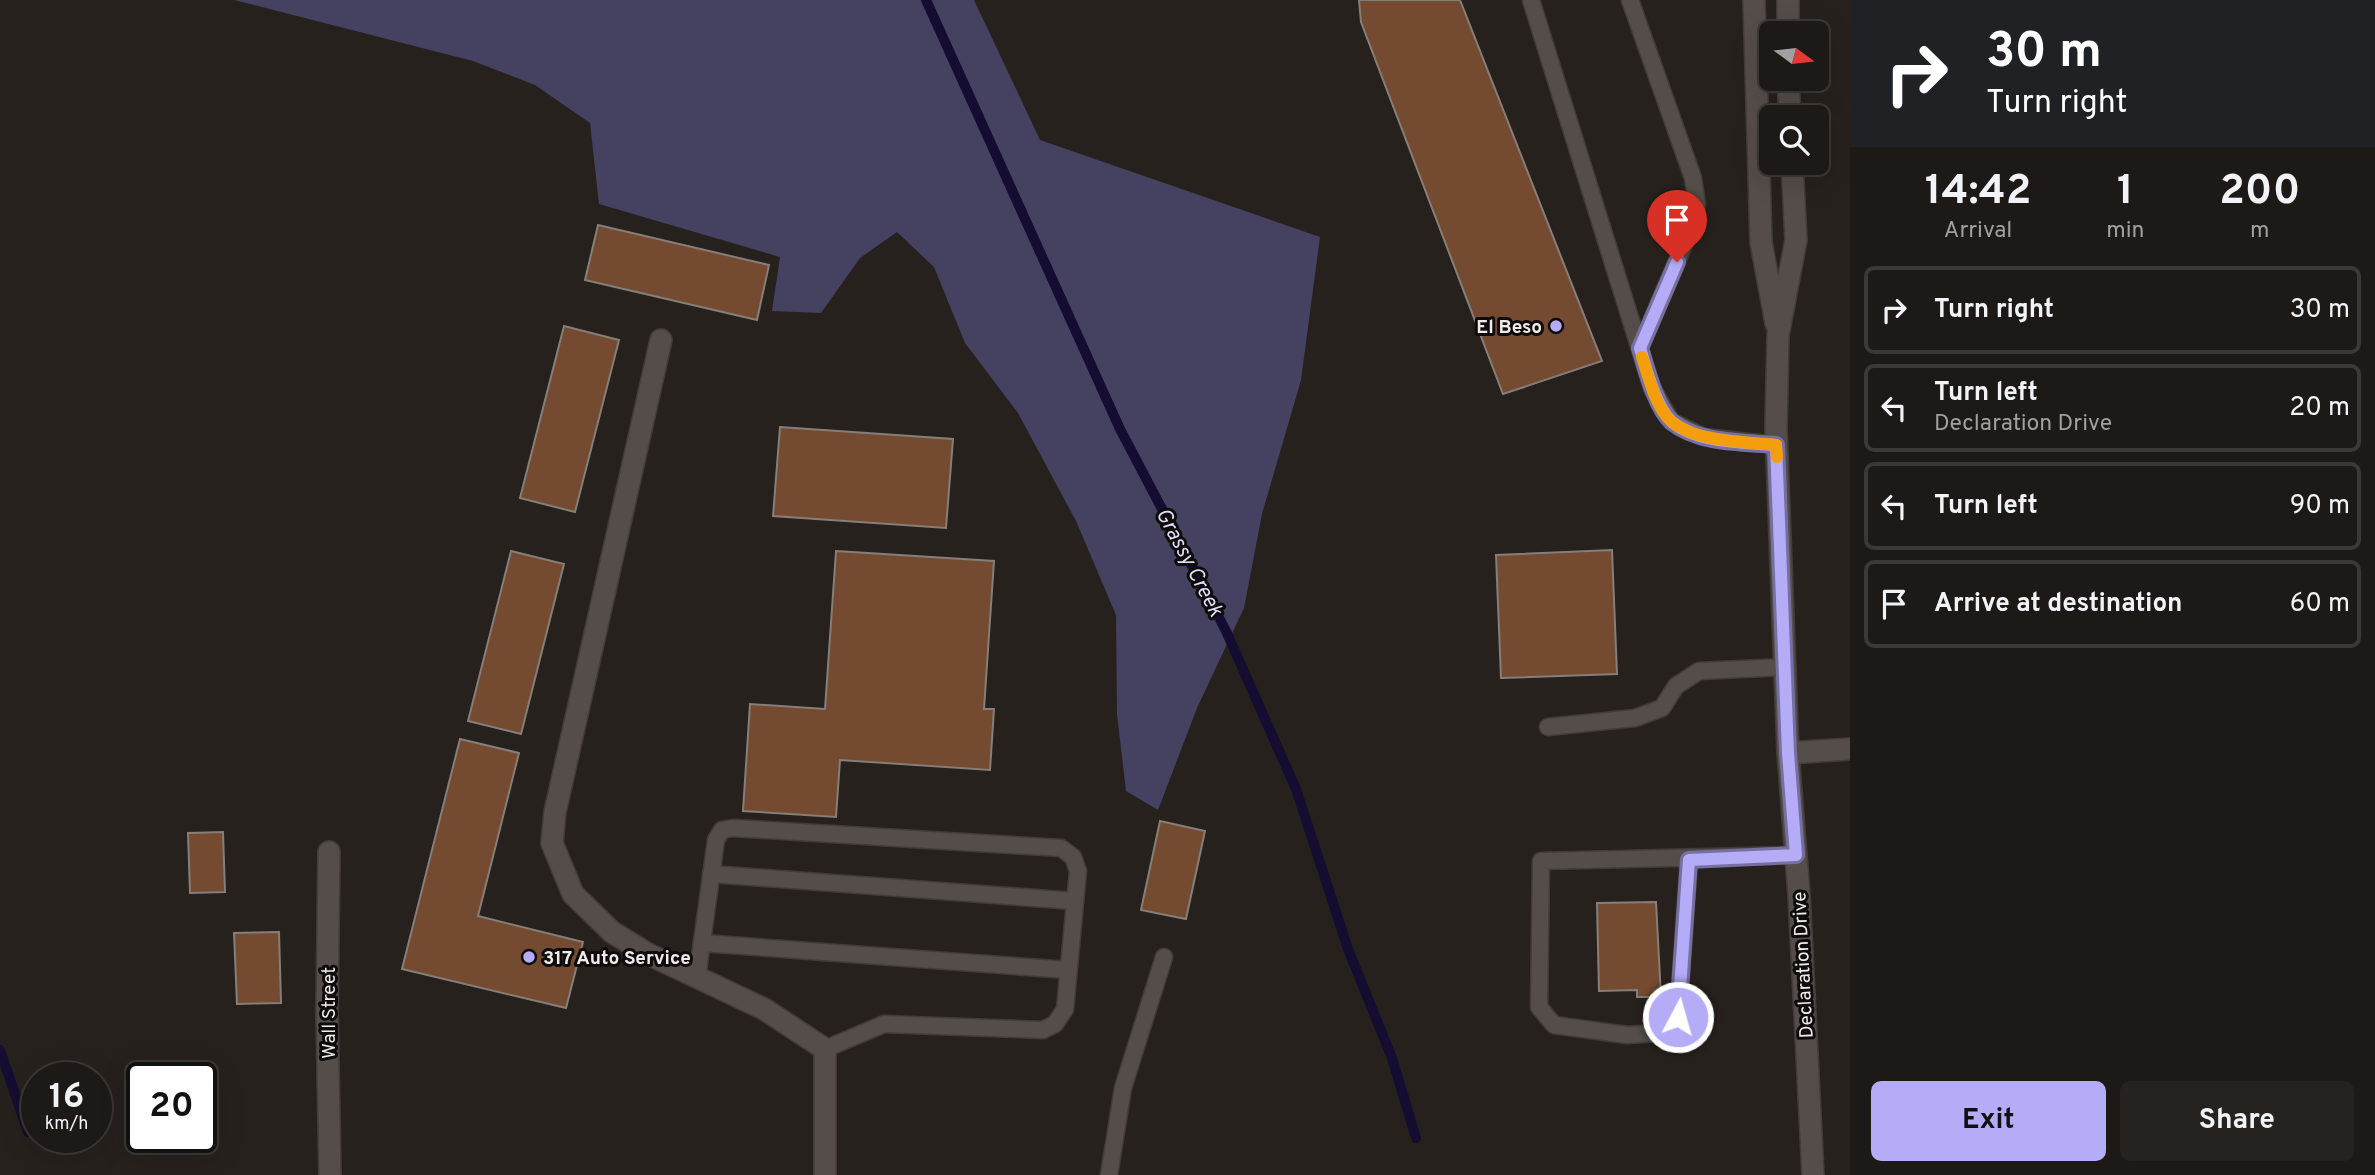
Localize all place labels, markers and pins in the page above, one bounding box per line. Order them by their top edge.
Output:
pin [1647,190,1707,262]
place label: El Beso [1476,316,1542,340]
marker: El Beso [1548,318,1564,334]
place label: 317 Auto Service [543,947,691,971]
marker: 317 Auto Service [521,949,537,965]

